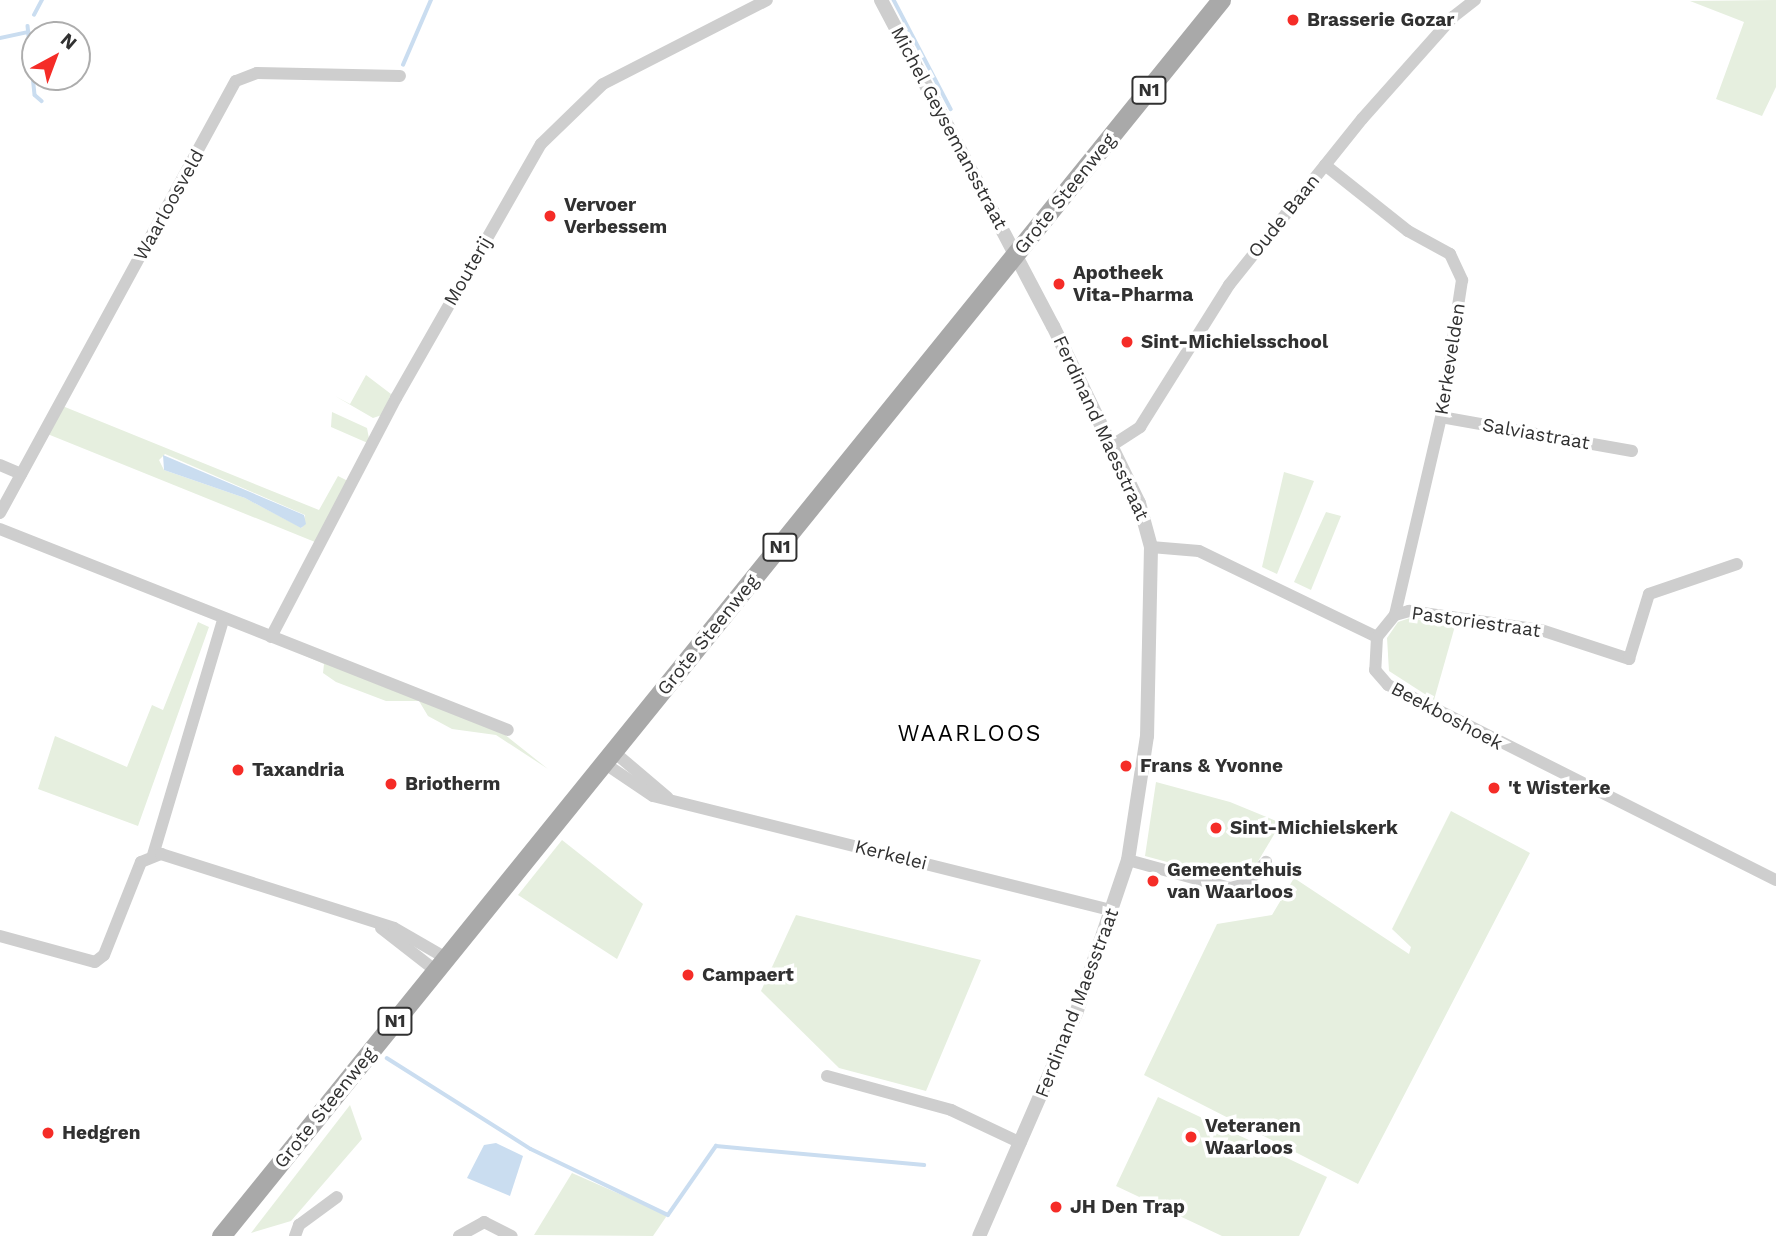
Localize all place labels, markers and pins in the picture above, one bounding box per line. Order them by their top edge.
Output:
place label: Brasserie Gozar [1307,9,1454,31]
marker: Brasserie Gozar [1285,12,1301,28]
place label: Vervoer Verbessem [564,194,667,238]
marker: Vervoer Verbessem [542,208,558,224]
place label: Apotheek Vita-Pharma [1073,262,1193,306]
marker: Apotheek Vita-Pharma [1051,276,1067,292]
place label: Sint-Michielsschool [1141,331,1328,353]
marker: Sint-Michielsschool [1119,334,1135,350]
place label: Frans & Yvonne [1140,755,1283,777]
marker: Frans & Yvonne [1118,758,1134,774]
place label: Taxandria [252,759,344,781]
marker: Taxandria [230,762,246,778]
place label: Briotherm [405,773,500,795]
marker: Briotherm [383,776,399,792]
place label: 't Wisterke [1508,777,1611,799]
marker: 't Wisterke [1486,780,1502,796]
place label: Sint-Michielskerk [1230,817,1398,839]
marker: Sint-Michielskerk [1208,820,1224,836]
place label: Gemeentehuis van Waarloos [1167,859,1302,903]
marker: Gemeentehuis van Waarloos [1145,873,1161,889]
place label: Campaert [702,964,794,986]
marker: Campaert [680,967,696,983]
place label: Veteranen Waarloos [1205,1115,1301,1159]
place label: Hedgren [62,1122,140,1144]
marker: Hedgren [40,1125,56,1141]
marker: Veteranen Waarloos [1183,1129,1199,1145]
place label: JH Den Trap [1070,1196,1185,1218]
marker: JH Den Trap [1048,1199,1064,1215]

